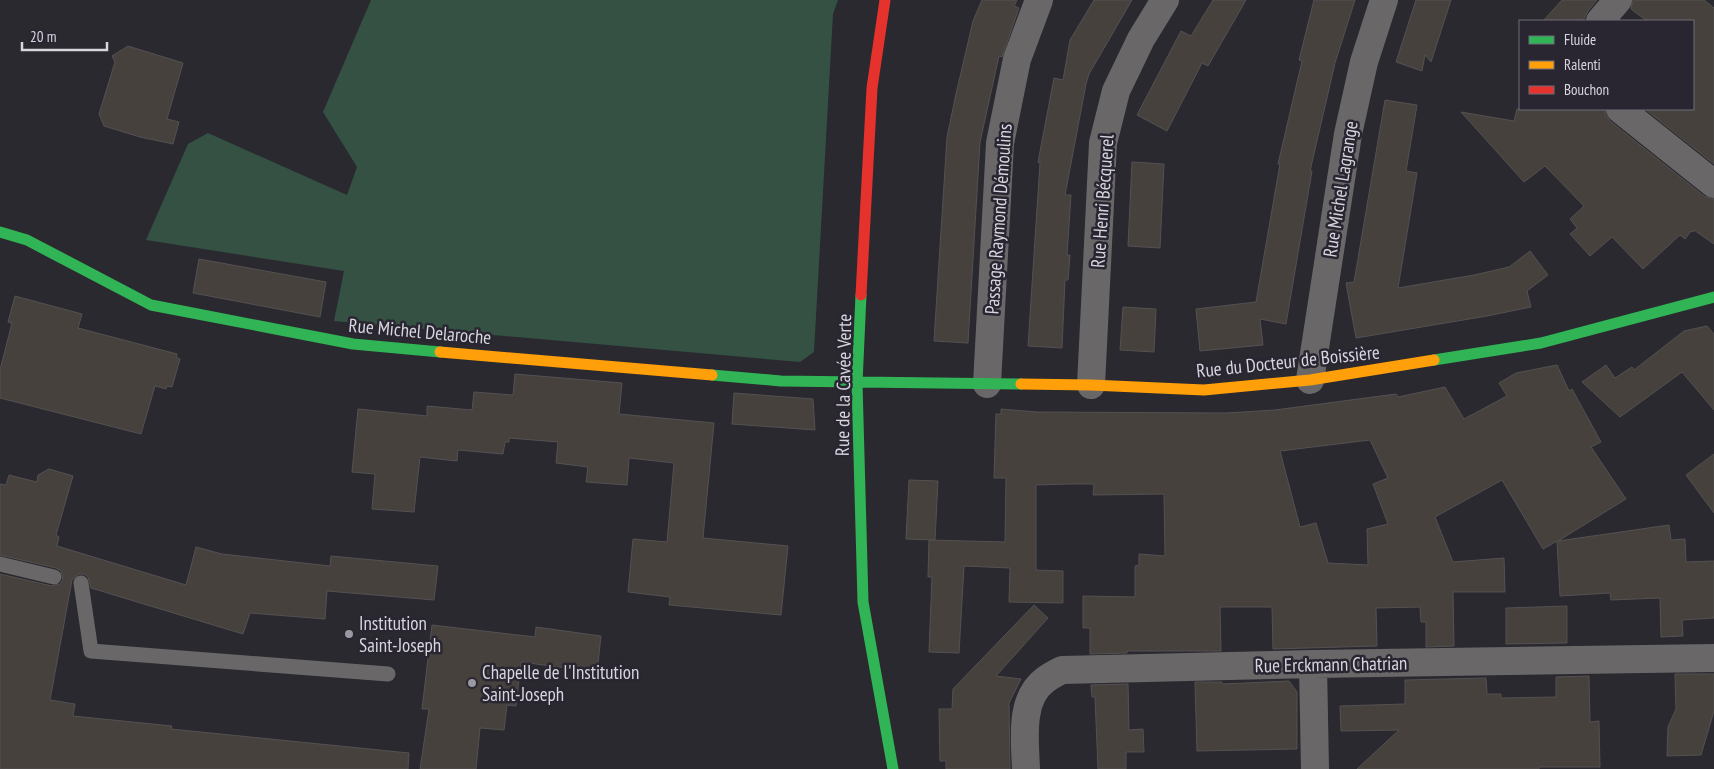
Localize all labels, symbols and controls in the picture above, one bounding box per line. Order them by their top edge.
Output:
scale bar [22,20,108,52]
legend [1519,20,1694,110]
text: 20 m [30,27,56,46]
text: Fluide [1564,30,1596,49]
text: Ralenti [1564,55,1601,74]
text: Bouchon [1564,80,1609,99]
street label: Rue Michel Lagrange [1317,119,1363,259]
street label: Passage Raymond Démoulins [979,123,1017,315]
street label: Rue Henri Bécquerel [1085,133,1119,269]
street label: Rue Michel Delaroche [348,313,492,349]
street label: Rue de la Cavée Verte [830,314,856,456]
street label: Rue du Docteur de Boissière [1195,339,1381,383]
place label: Institution Saint-Joseph [359,611,441,657]
marker: Institution Saint-Joseph [343,628,355,640]
street label: Rue Erckmann Chatrian [1255,651,1407,677]
place label: Chapelle de l'Institution Saint-Joseph [482,660,639,706]
marker: Chapelle de l'Institution Saint-Joseph [466,677,478,689]

